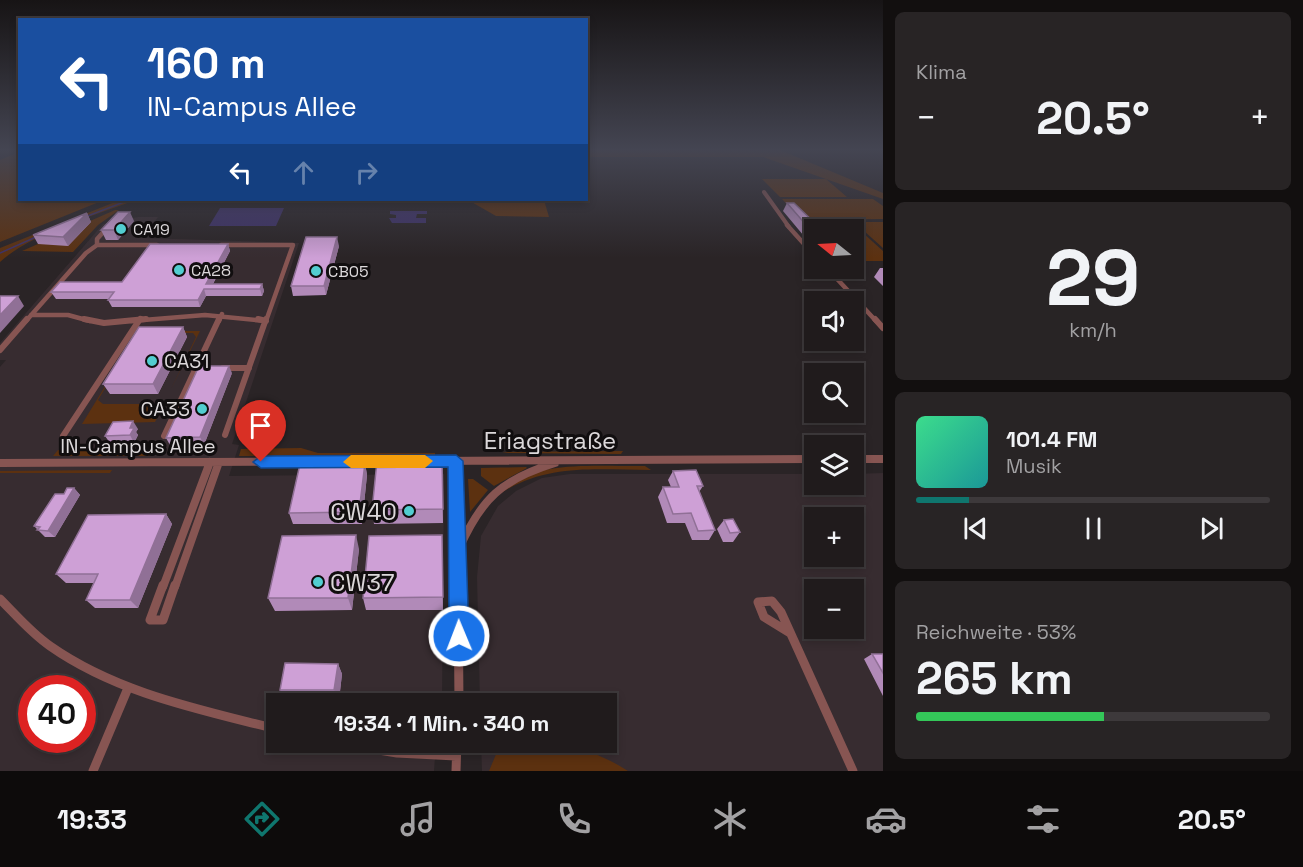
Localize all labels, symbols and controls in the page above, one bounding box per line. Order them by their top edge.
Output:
text: 160 m [147,37,266,90]
icon: left [48,42,126,120]
text: Klima [916,59,967,85]
text: IN-Campus Allee [147,89,357,124]
text: 20.5° [1036,90,1150,147]
text: − [916,97,936,139]
text: + [1250,97,1270,139]
icon: left [224,156,257,189]
icon: ahead [287,156,320,189]
icon: right [350,156,383,189]
place label: CA19 [133,219,170,240]
north arrow [804,219,864,279]
map controls [804,219,864,639]
marker: CA19 [114,222,128,236]
text: 29 [1046,228,1140,328]
place label: CA28 [191,260,231,281]
place label: CB05 [328,261,369,282]
marker: CA28 [172,263,186,277]
marker: CB05 [309,264,323,278]
button: sound [804,291,864,351]
text: km/h [1069,317,1117,343]
place label: CA31 [164,348,209,374]
marker: CA31 [145,354,159,368]
button: search [804,363,864,423]
place label: CA33 [141,396,190,422]
pin [235,400,286,462]
marker: CA33 [195,402,209,416]
icon: arrive [244,409,277,442]
street label: Eriagstraße [484,425,616,456]
text: 101.4 FM [1006,425,1097,453]
street label: IN-Campus Allee [60,433,216,459]
button: layers [804,435,864,495]
text: Musik [1006,453,1062,479]
place label: CW40 [330,496,397,527]
marker: CW40 [402,504,416,518]
button: + [804,507,864,567]
icon: previous [959,512,992,545]
icon: pause [1077,512,1110,545]
icon: next [1195,512,1228,545]
place label: CW37 [330,567,394,598]
marker: CW37 [311,575,325,589]
button: − [804,579,864,639]
position arrow [427,604,491,668]
text: Reichweite · 53% [916,619,1076,645]
text: 265 km [916,650,1073,707]
speed limit sign: 40 [18,675,96,753]
text: 19:34 · 1 Min. · 340 m [334,709,549,737]
icon: directions [241,798,283,840]
icon: music [397,798,439,840]
icon: phone [553,798,595,840]
icon: climate [709,798,751,840]
icon: car [865,798,907,840]
icon: filters [1022,798,1064,840]
text: 19:33 [57,802,127,837]
text: 20.5° [1178,802,1246,837]

